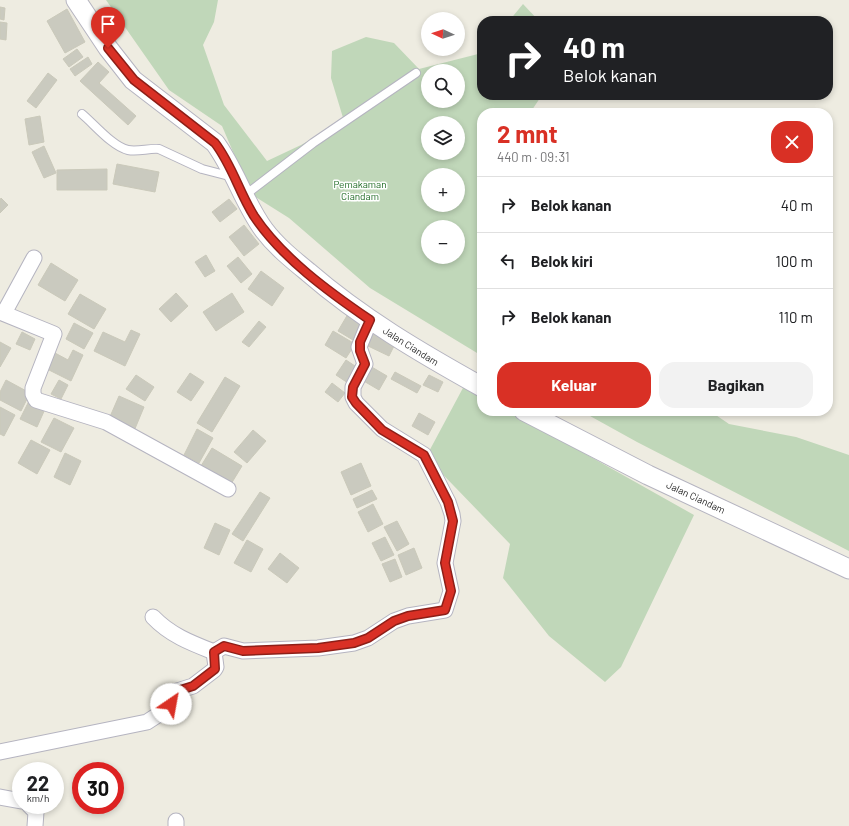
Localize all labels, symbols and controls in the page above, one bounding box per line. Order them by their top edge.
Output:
pin [91,7.0,125,48]
north arrow [421,12,465,56]
map controls [421,12,465,264]
icon: arrive [97,13,119,35]
text: 40 m [563,30,625,64]
icon: right [497,32,549,84]
button: search [421,64,465,108]
text: Belok kanan [563,64,657,86]
button: layers [421,116,465,160]
text: 2 mnt [497,119,558,148]
button: close [771,121,813,163]
text: 440 m · 09:31 [497,149,570,165]
button: + [421,168,465,212]
park label: Pemakaman Ciandam [333,178,387,202]
icon: right [497,194,519,216]
text: Belok kanan [531,196,611,214]
text: 40 m [781,196,813,214]
button: − [421,220,465,264]
icon: left [497,250,519,272]
text: Belok kiri [531,252,593,270]
text: 100 m [775,252,813,270]
icon: right [497,306,519,328]
text: Belok kanan [531,308,611,326]
text: 110 m [779,308,813,326]
street label: Jalan Ciandam [381,324,441,368]
button: Keluar [497,362,651,408]
button: Bagikan [659,362,813,408]
street label: Jalan Ciandam [665,478,727,516]
position arrow [150,683,192,725]
speed limit sign: 30 [72,762,124,814]
text: 22 [27,771,49,795]
text: km/h [27,792,49,804]

